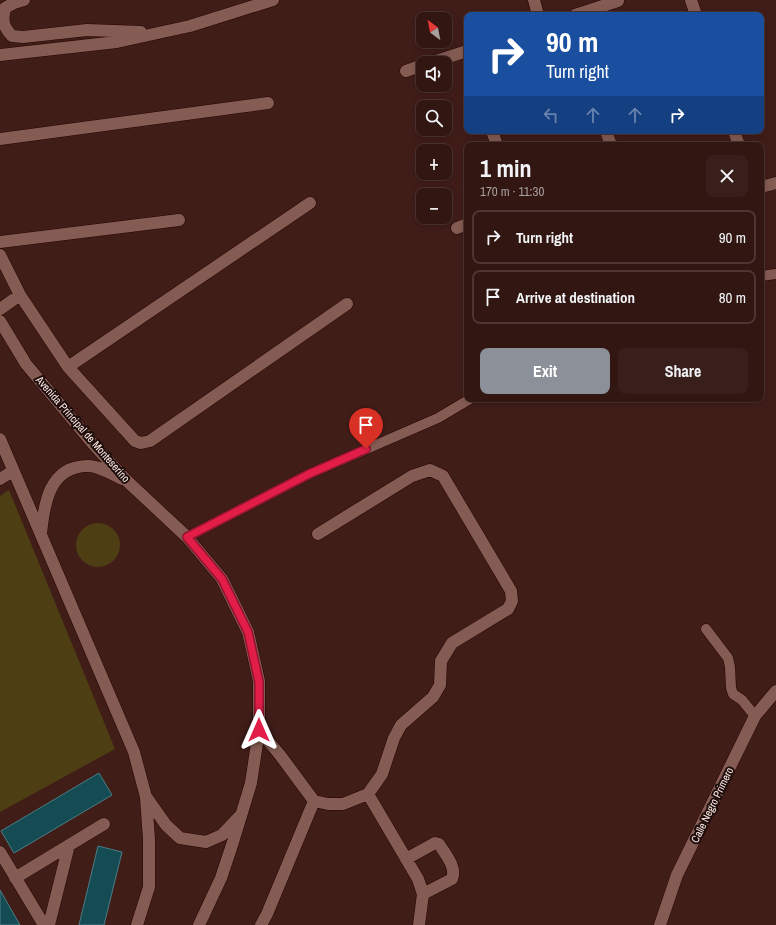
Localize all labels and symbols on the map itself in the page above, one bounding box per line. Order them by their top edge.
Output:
north arrow [416,12,452,48]
street label: Avenida Principal de Monteserino [32,372,133,485]
pin [349,408,383,449]
position arrow [238,709,280,751]
street label: Calle Negro Primero [688,765,736,845]

